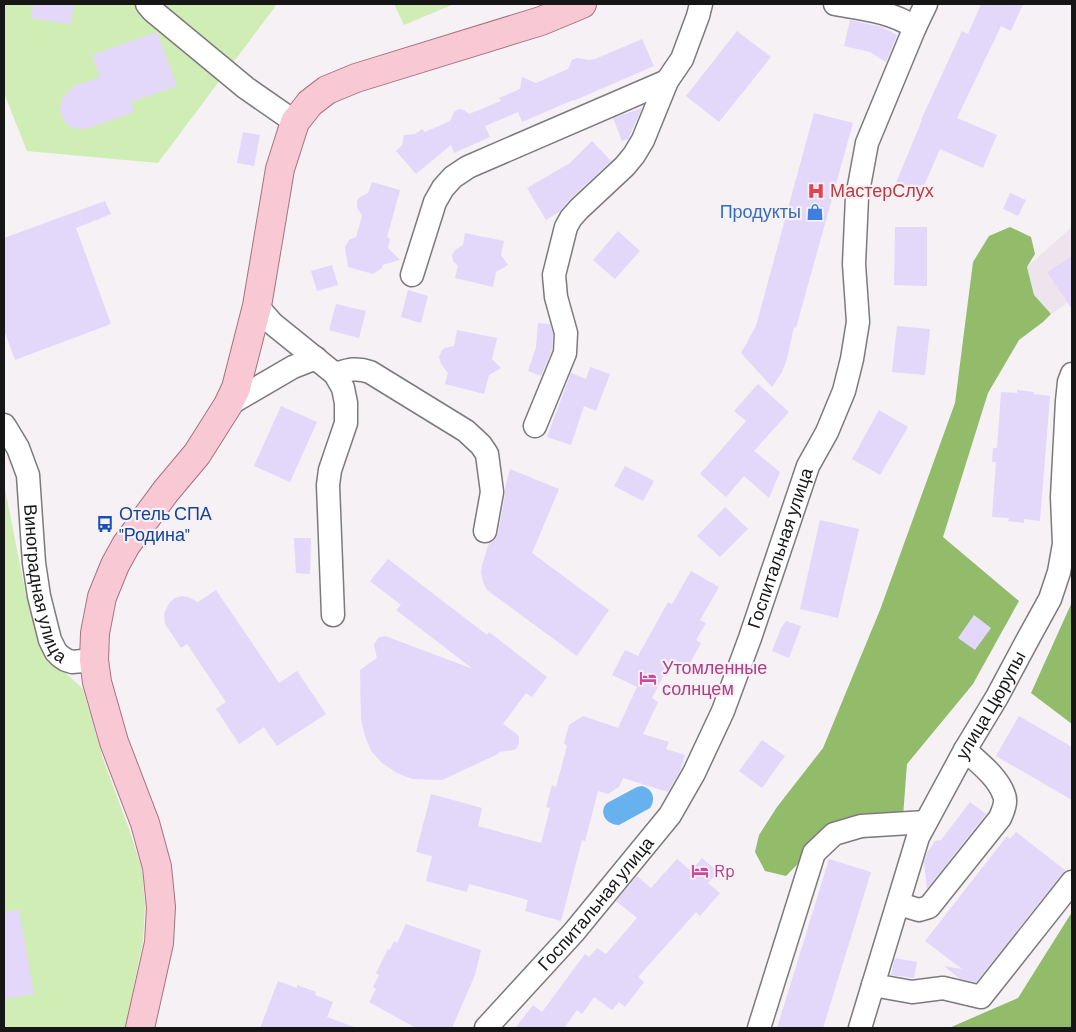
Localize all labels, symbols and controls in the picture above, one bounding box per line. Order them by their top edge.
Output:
place label: МастерСлух [830,179,934,201]
hospital icon: МастерСлух [806,181,826,201]
place label: Продукты [720,200,801,222]
shop icon: Продукты [805,202,825,222]
street label: Госпитальная улица [742,464,817,631]
place label: Отель СПА "Родина" [119,502,212,545]
street label: Виноградная улица [20,503,72,668]
bus stop icon: Отель СПА "Родина" [95,514,115,534]
street label: улица Цюрупы [950,647,1030,763]
place label: Утомленные солнцем [662,656,767,699]
hotel icon: Утомленные солнцем [638,668,658,688]
street label: Госпитальная улица [533,831,658,974]
place label: Rp [714,859,735,881]
hotel icon: Rp [690,861,710,881]

